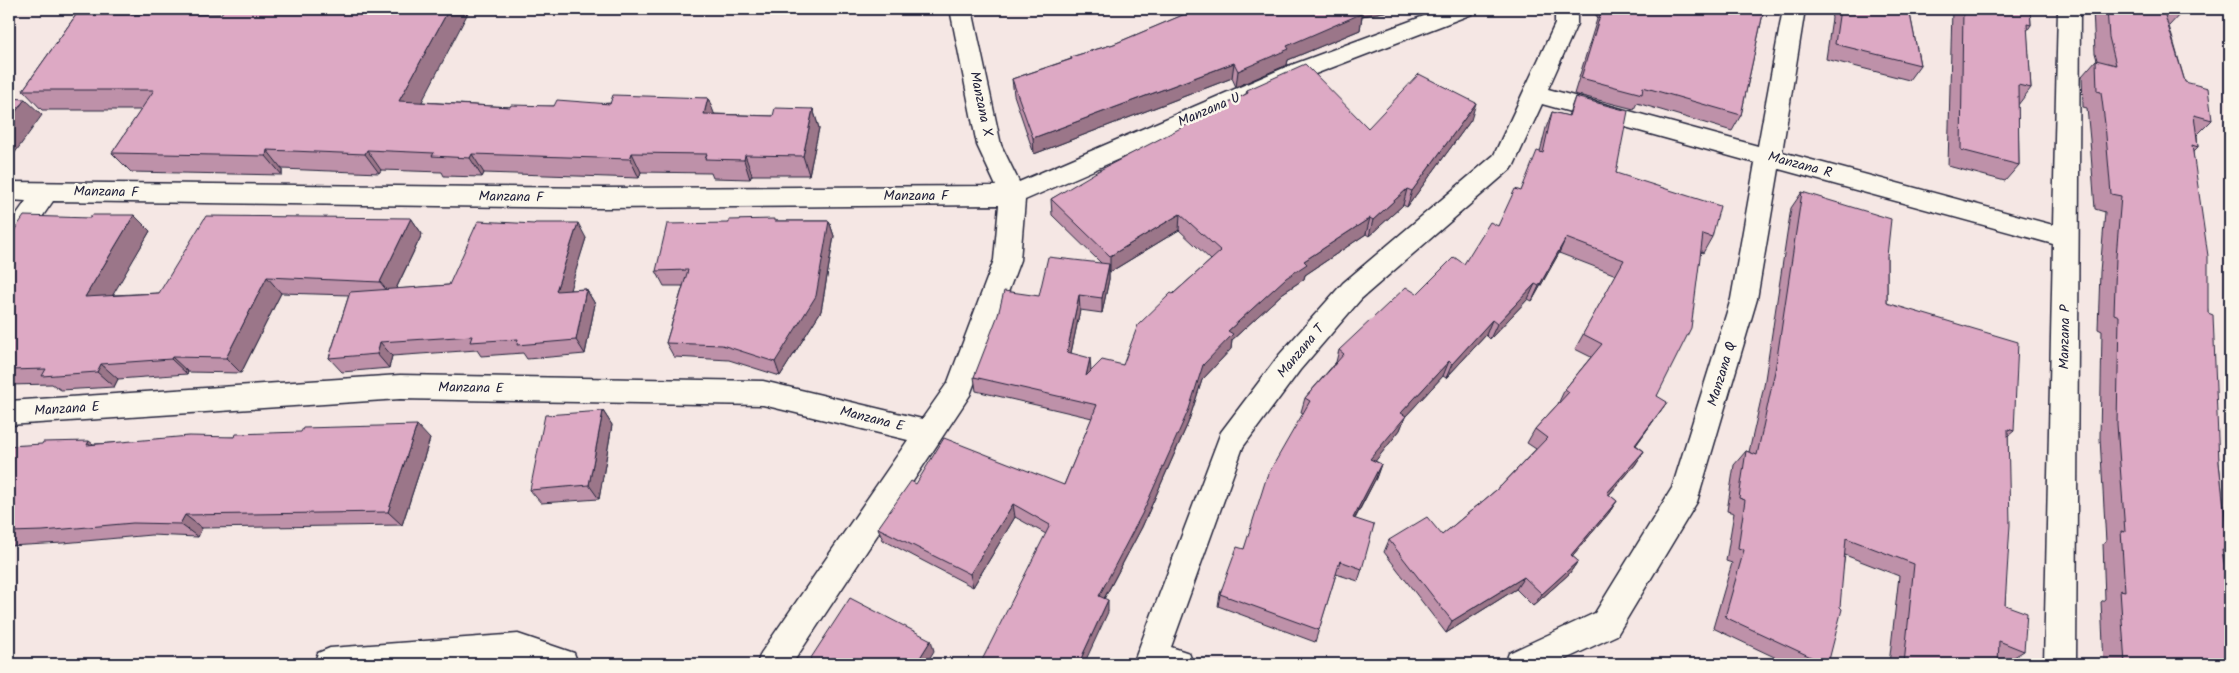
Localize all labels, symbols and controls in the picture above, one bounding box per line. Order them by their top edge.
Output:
street label: Manzana X [963,69,999,139]
street label: Manzana U [1174,87,1244,133]
street label: Manzana R [1765,146,1835,184]
street label: Manzana F [73,180,140,204]
street label: Manzana F [478,185,545,209]
street label: Manzana F [884,185,950,207]
street label: Manzana P [2053,304,2077,370]
street label: Manzana T [1272,318,1331,383]
street label: Manzana Q [1702,339,1742,409]
street label: Manzana E [438,376,505,400]
street label: Manzana E [33,396,101,422]
street label: Manzana E [837,400,907,438]

